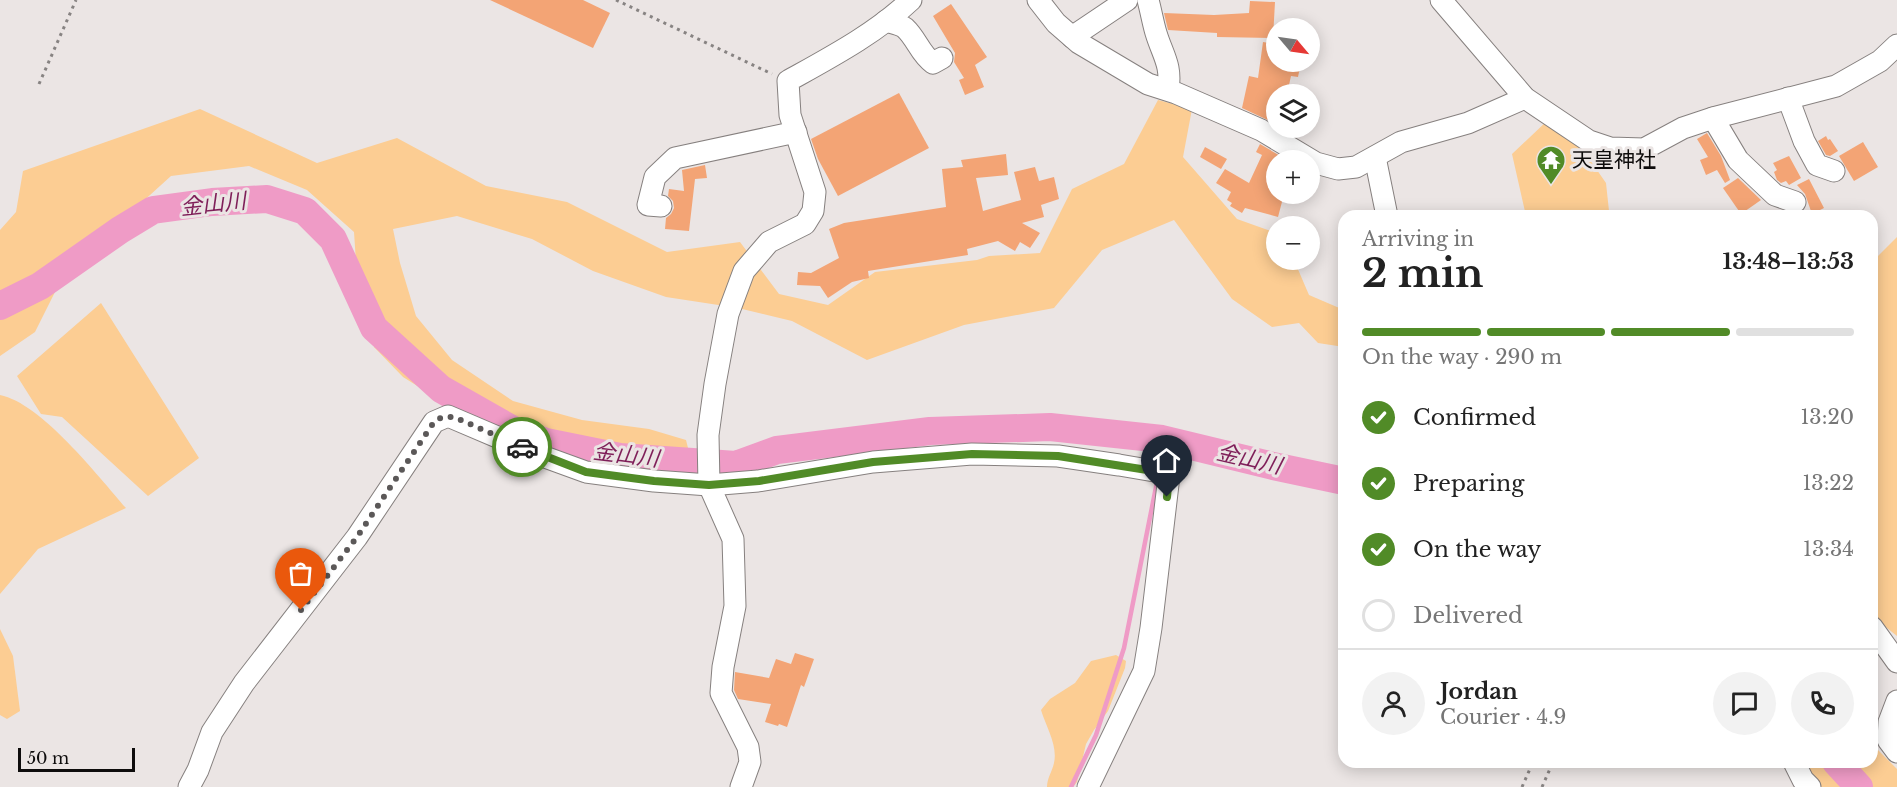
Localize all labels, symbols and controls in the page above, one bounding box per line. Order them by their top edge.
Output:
north arrow [1266,18,1320,72]
map controls [1266,18,1320,270]
button: layers [1266,84,1320,138]
temple icon: 天皇神社 [1535,144,1567,186]
place label: 天皇神社 [1572,147,1656,173]
button: + [1266,150,1320,204]
water label: 金山川 [179,187,249,221]
button: − [1266,216,1320,270]
text: Arriving in [1362,227,1474,251]
text: 13:48–13:53 [1723,248,1854,275]
text: 2 min [1362,249,1483,298]
text: On the way · 290 m [1362,345,1562,369]
icon: check [1362,401,1395,434]
text: Confirmed [1413,404,1536,431]
text: 13:20 [1800,405,1854,429]
courier [492,417,552,477]
icon: car [506,431,539,464]
pin [1141,435,1192,497]
water label: 金山川 [592,438,662,473]
water label: 金山川 [1214,438,1286,480]
icon: home [1150,444,1183,477]
icon: check [1362,467,1395,500]
text: Preparing [1413,470,1524,497]
text: 13:22 [1802,471,1854,495]
icon: check [1362,533,1395,566]
text: On the way [1413,536,1541,563]
text: 13:34 [1803,537,1854,561]
pin [275,548,326,610]
icon: bag [284,557,317,590]
text: Delivered [1413,602,1523,629]
button: person [1362,672,1425,735]
button: chat [1713,672,1776,735]
button: phone [1791,672,1854,735]
text: Jordan [1440,678,1518,705]
text: Courier · 4.9 [1440,705,1566,729]
scale bar [18,745,135,772]
text: 50 m [27,748,69,768]

